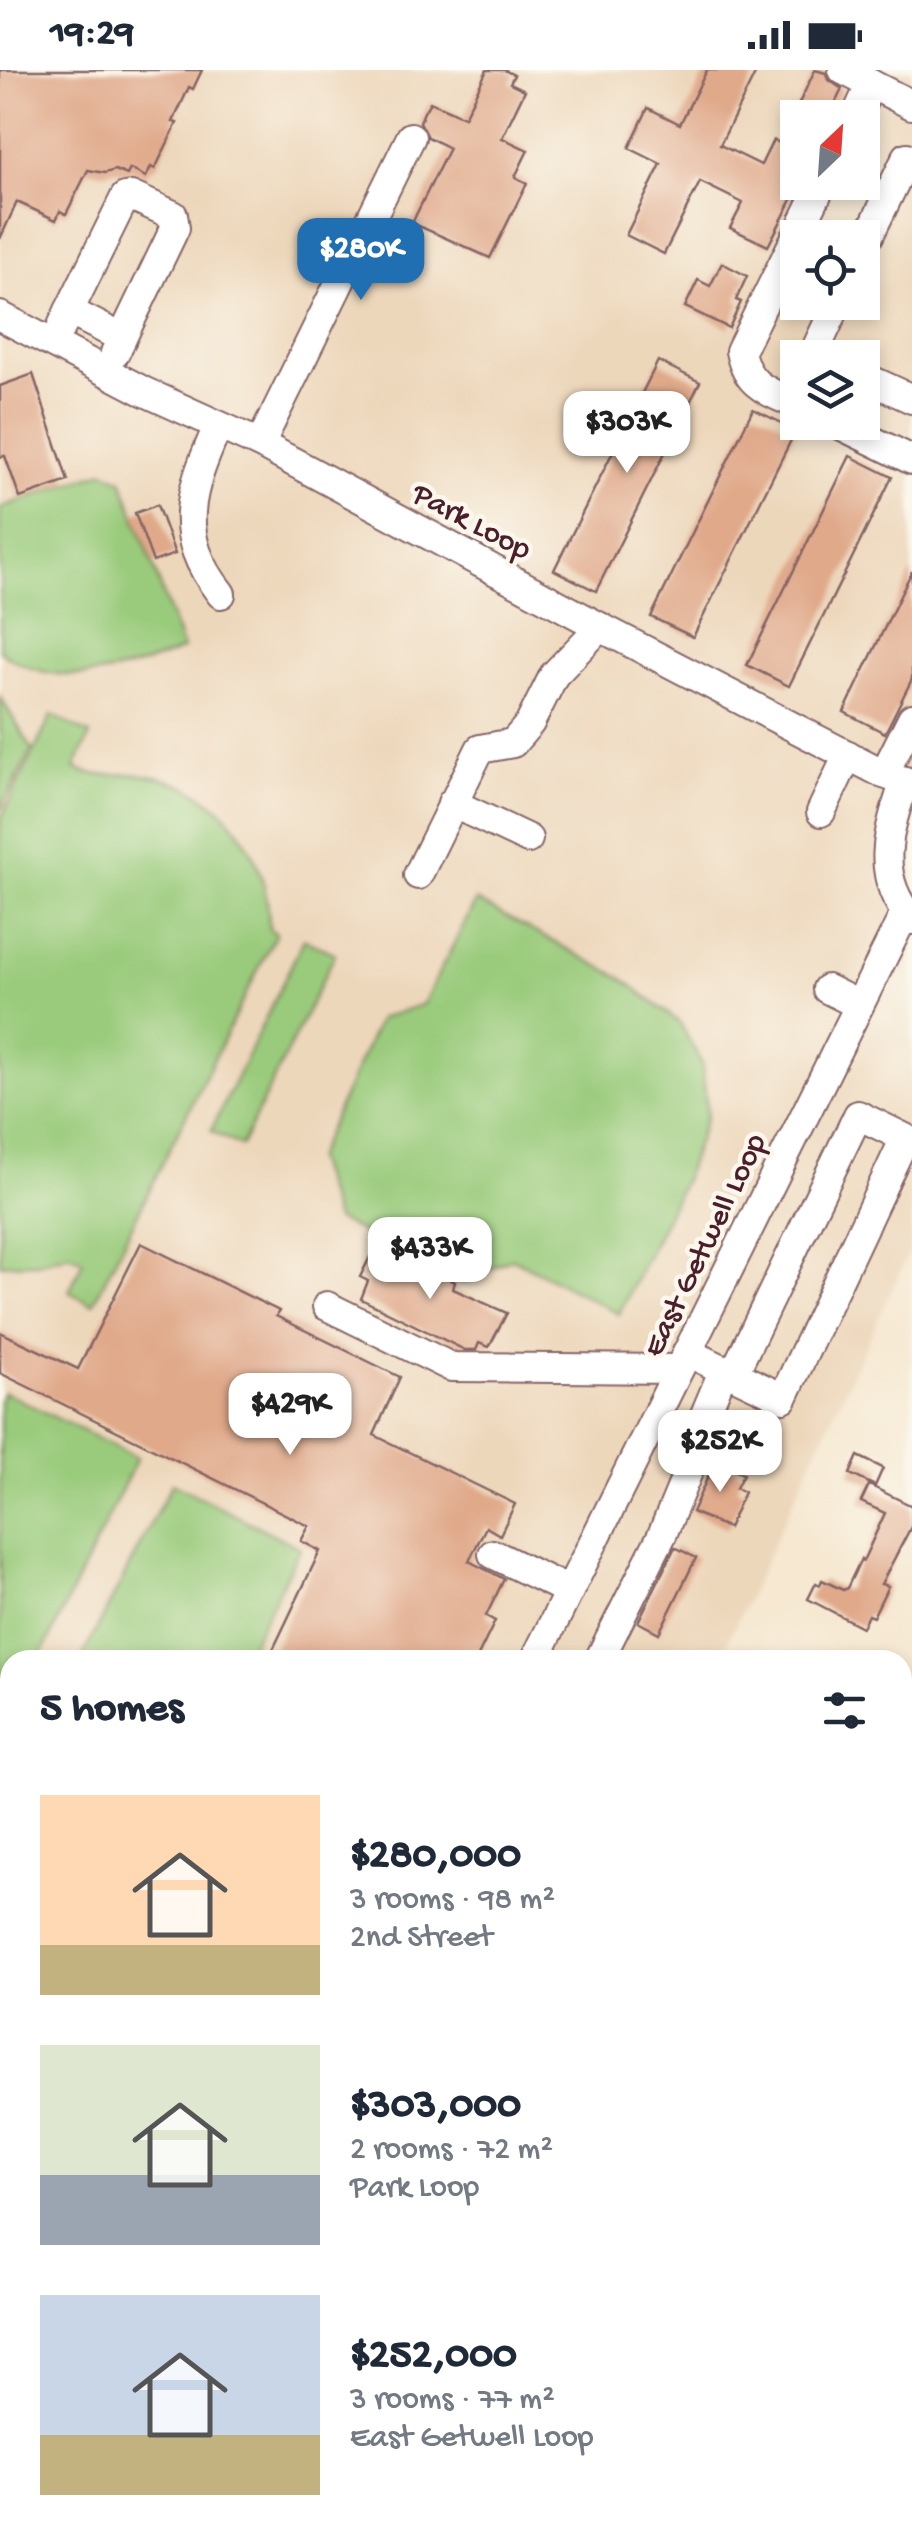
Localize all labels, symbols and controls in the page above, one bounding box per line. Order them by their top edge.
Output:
text: 19:29 [50,13,134,57]
north arrow [780,100,880,200]
map controls [780,100,880,440]
pin: $280K [291,218,431,303]
button: locate [780,220,880,320]
text: $280K [319,231,403,269]
button: layers [780,340,880,440]
pin: $303K [557,391,697,476]
text: $303K [585,404,669,442]
street label: Park Loop [404,476,537,571]
street label: East Getwell Loop [636,1128,777,1364]
pin: $433K [360,1217,500,1302]
text: $433K [390,1230,470,1268]
pin: $429K [220,1373,360,1458]
text: $429K [251,1386,329,1424]
pin: $252K [650,1410,790,1495]
text: $252K [680,1423,760,1461]
icon: filters [817,1683,872,1738]
text: 5 homes [40,1686,183,1735]
text: $280,000 [350,1833,521,1882]
icon: home [120,1835,240,1955]
text: 3 rooms · 98 m² [350,1882,555,1920]
text: 2nd Street [350,1920,493,1958]
text: $303,000 [350,2083,521,2132]
icon: home [120,2085,240,2205]
text: 2 rooms · 72 m² [350,2132,553,2170]
text: Park Loop [350,2170,479,2208]
text: $252,000 [350,2333,517,2382]
icon: home [120,2335,240,2455]
text: 3 rooms · 77 m² [350,2382,555,2420]
text: East Getwell Loop [350,2420,594,2458]

